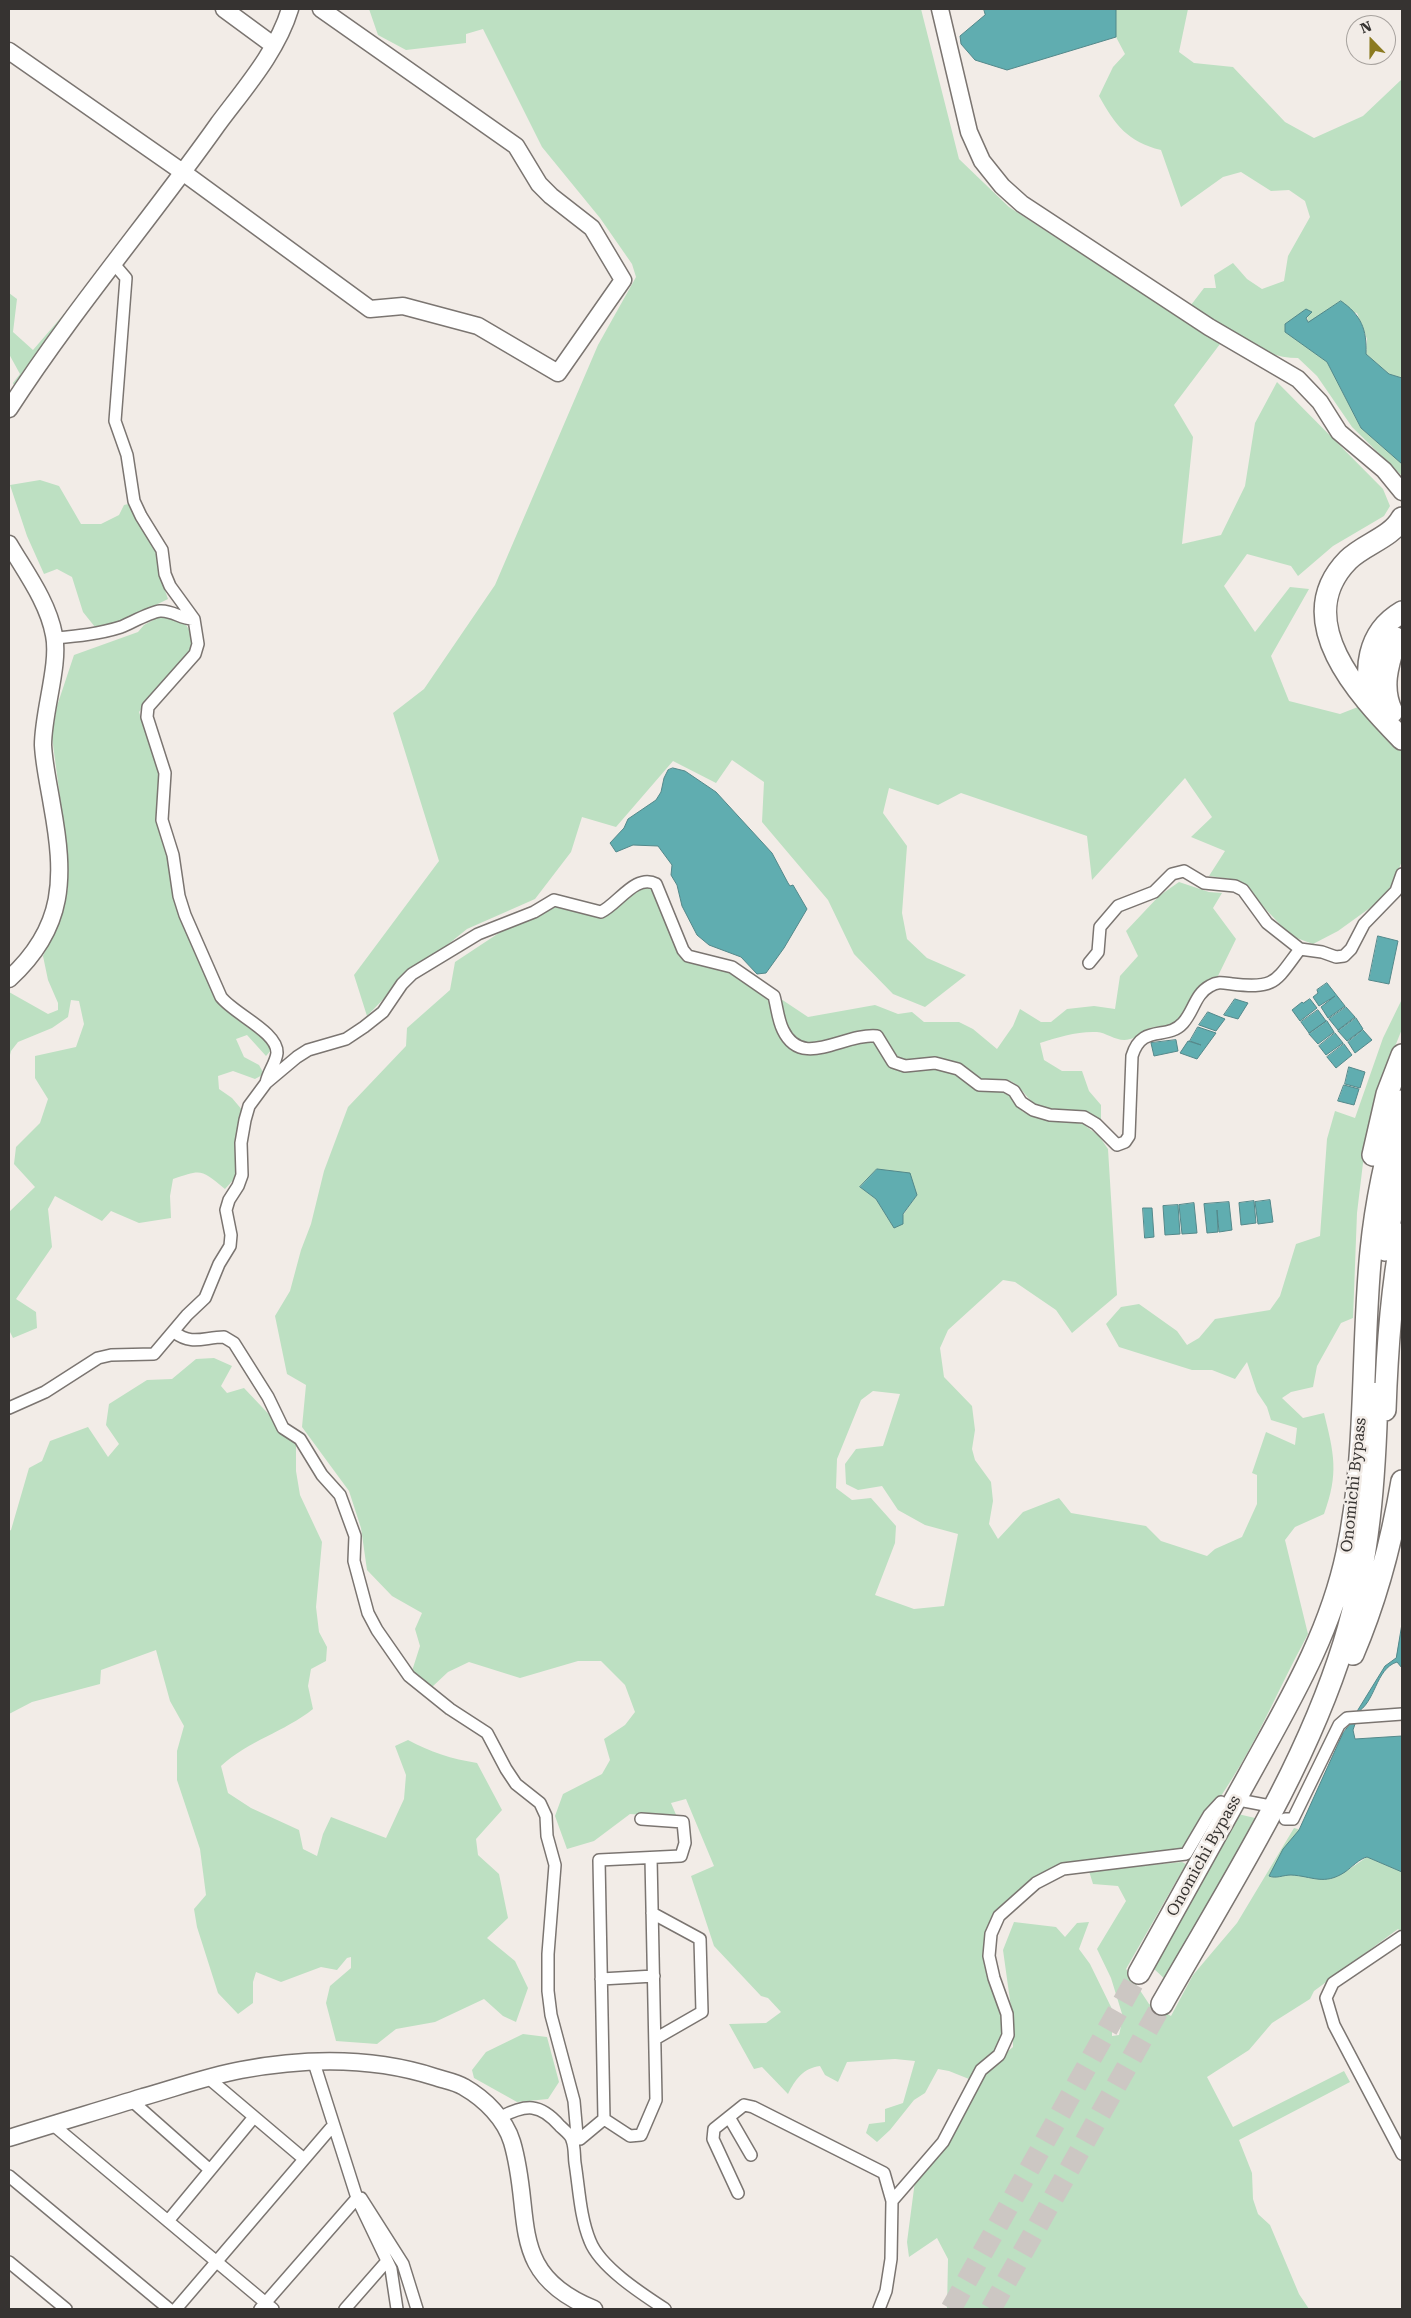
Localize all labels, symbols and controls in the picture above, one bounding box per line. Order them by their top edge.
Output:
north arrow [1346,15,1396,65]
text: N [1358,18,1374,36]
street label: Onomichi Bypass [1337,1417,1371,1553]
street label: Onomichi Bypass [1163,1792,1245,1920]

